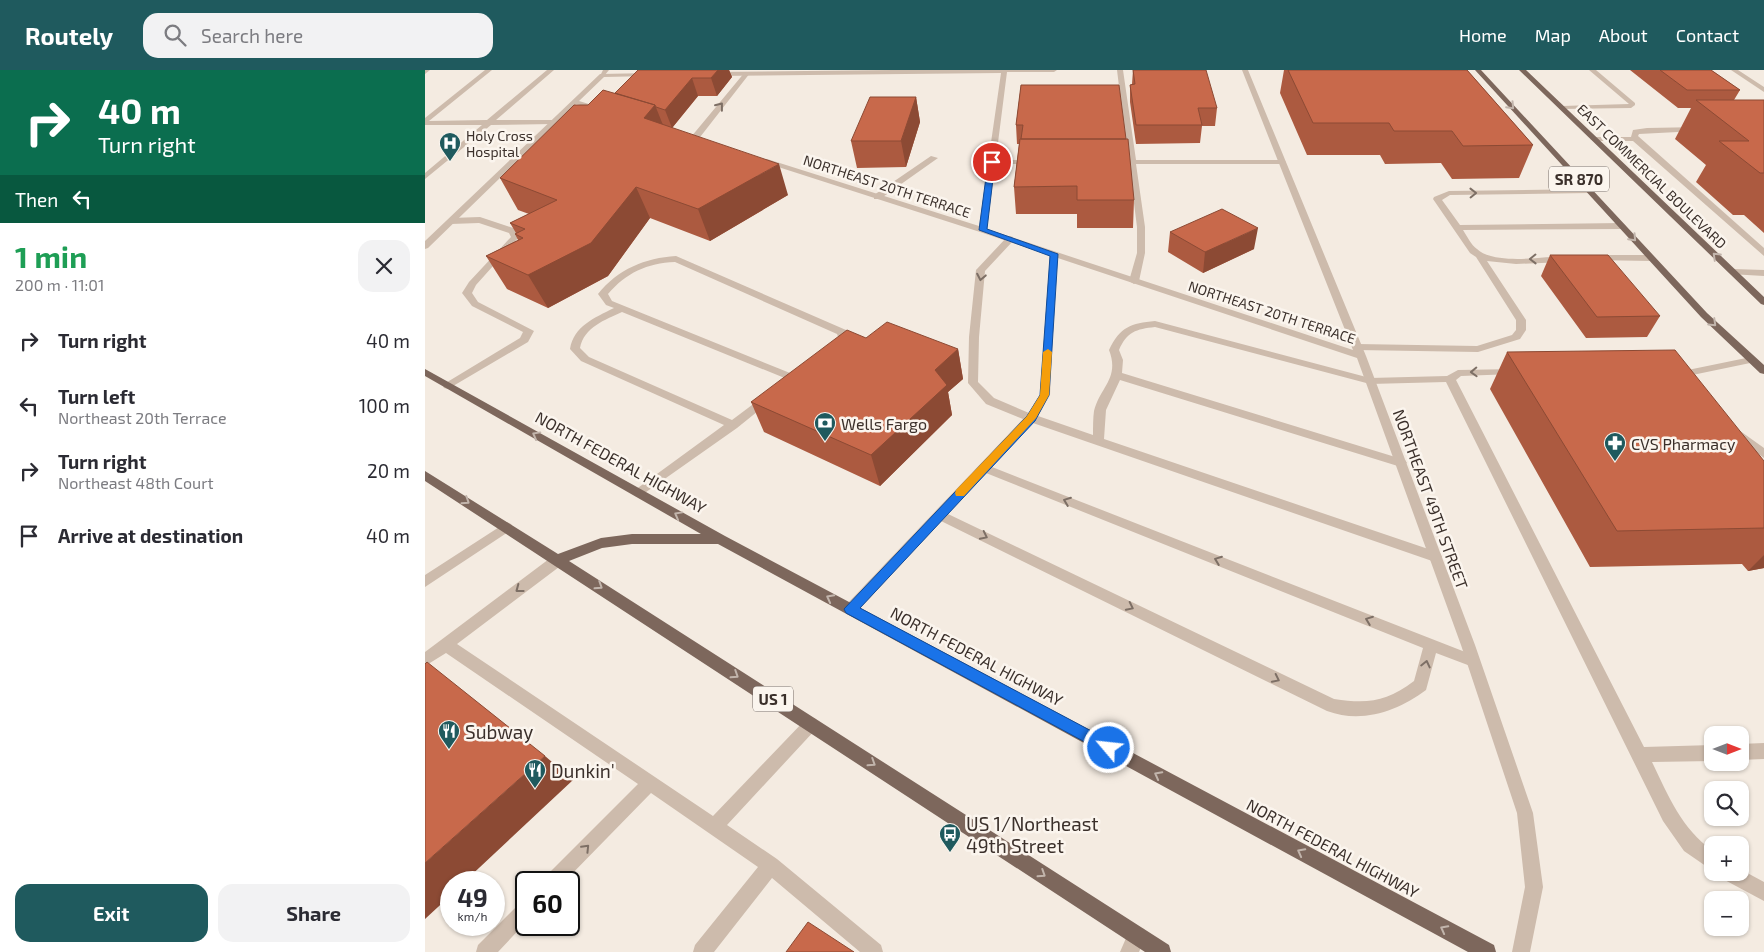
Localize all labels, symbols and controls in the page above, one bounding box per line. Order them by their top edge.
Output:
search box [143,13,493,58]
text: Routely [25,21,113,50]
icon: search [161,21,189,49]
text: Search here [201,24,303,47]
text: Home [1459,24,1507,46]
text: Map [1535,24,1571,46]
text: About [1599,24,1648,46]
text: Contact [1676,24,1739,46]
text: 40 m [98,89,181,131]
icon: right [15,90,80,155]
one-way arrow [1505,100,1514,109]
street label: EAST COMMERCIAL BOULEVARD [1574,100,1730,252]
one-way arrow [715,103,723,112]
place label: Holy Cross Hospital [466,127,533,160]
text: Turn right [98,131,196,157]
hospital icon: Holy Cross Hospital [438,131,462,162]
pin [971,141,1013,183]
icon: arrive [978,148,1006,176]
street label: NORTHEAST 20TH TERRACE [801,151,973,221]
road number: SR 870 [1549,166,1609,192]
icon: left [68,185,96,213]
text: Then [15,188,58,211]
one-way arrow [1470,188,1477,198]
one-way arrow [1627,233,1636,242]
text: 1 min [15,238,87,274]
button: close [358,240,410,292]
one-way arrow [1713,253,1722,262]
one-way arrow [1528,254,1536,264]
one-way arrow [976,273,987,281]
text: 200 m · 11:01 [15,275,104,294]
street label: NORTHEAST 20TH TERRACE [1186,277,1358,347]
one-way arrow [1708,318,1717,327]
icon: right [15,327,43,355]
text: Turn right [58,329,146,352]
text: 40 m [366,329,410,352]
one-way arrow [1470,366,1478,377]
text: Turn left [58,385,135,408]
icon: left [15,392,43,420]
text: 100 m [359,394,410,417]
street label: NORTHEAST 49TH STREET [1390,406,1472,592]
street label: NORTH FEDERAL HIGHWAY [532,407,710,517]
text: Northeast 20th Terrace [58,408,227,427]
bank icon: Wells Fargo [813,411,837,442]
place label: Wells Fargo [841,414,927,433]
one-way arrow [533,431,542,441]
pharmacy icon: CVS Pharmacy [1603,431,1627,462]
place label: CVS Pharmacy [1631,434,1736,453]
text: Turn right [58,450,146,473]
icon: right [15,457,43,485]
text: 20 m [367,459,410,482]
text: Northeast 48th Court [58,473,214,492]
one-way arrow [461,495,470,505]
one-way arrow [1063,497,1071,507]
one-way arrow [674,511,683,521]
icon: arrive [15,522,43,550]
text: Arrive at destination [58,524,243,547]
text: 40 m [366,524,410,547]
one-way arrow [979,530,988,540]
one-way arrow [1214,556,1223,567]
one-way arrow [594,580,603,590]
one-way arrow [516,584,525,592]
one-way arrow [826,594,835,604]
one-way arrow [1125,601,1134,611]
street label: NORTH FEDERAL HIGHWAY [888,602,1066,710]
one-way arrow [1365,616,1374,626]
one-way arrow [1420,660,1431,669]
one-way arrow [730,668,739,678]
one-way arrow [1271,672,1280,683]
road number: US 1 [753,686,793,712]
restaurant icon: Subway [437,719,461,750]
place label: Subway [465,720,533,743]
position arrow [1082,721,1134,773]
north arrow [1704,726,1749,771]
map controls [1704,726,1749,936]
one-way arrow [866,757,875,767]
restaurant icon: Dunkin' [523,758,547,789]
place label: Dunkin' [551,759,615,782]
one-way arrow [1154,771,1163,781]
button: search [1704,781,1749,826]
street label: NORTH FEDERAL HIGHWAY [1244,794,1422,902]
place label: US 1/Northeast 49th Street [966,812,1099,857]
bus stop icon: US 1/Northeast 49th Street [938,822,962,853]
button: + [1704,836,1749,881]
one-way arrow [580,844,589,853]
one-way arrow [1297,848,1306,858]
one-way arrow [1037,868,1046,878]
speed limit sign: 60 [515,871,580,936]
text: 49 [457,882,488,912]
button: Exit [15,884,208,942]
button: Share [218,884,410,942]
button: − [1704,891,1749,936]
text: km/h [458,909,487,923]
one-way arrow [1440,925,1449,935]

